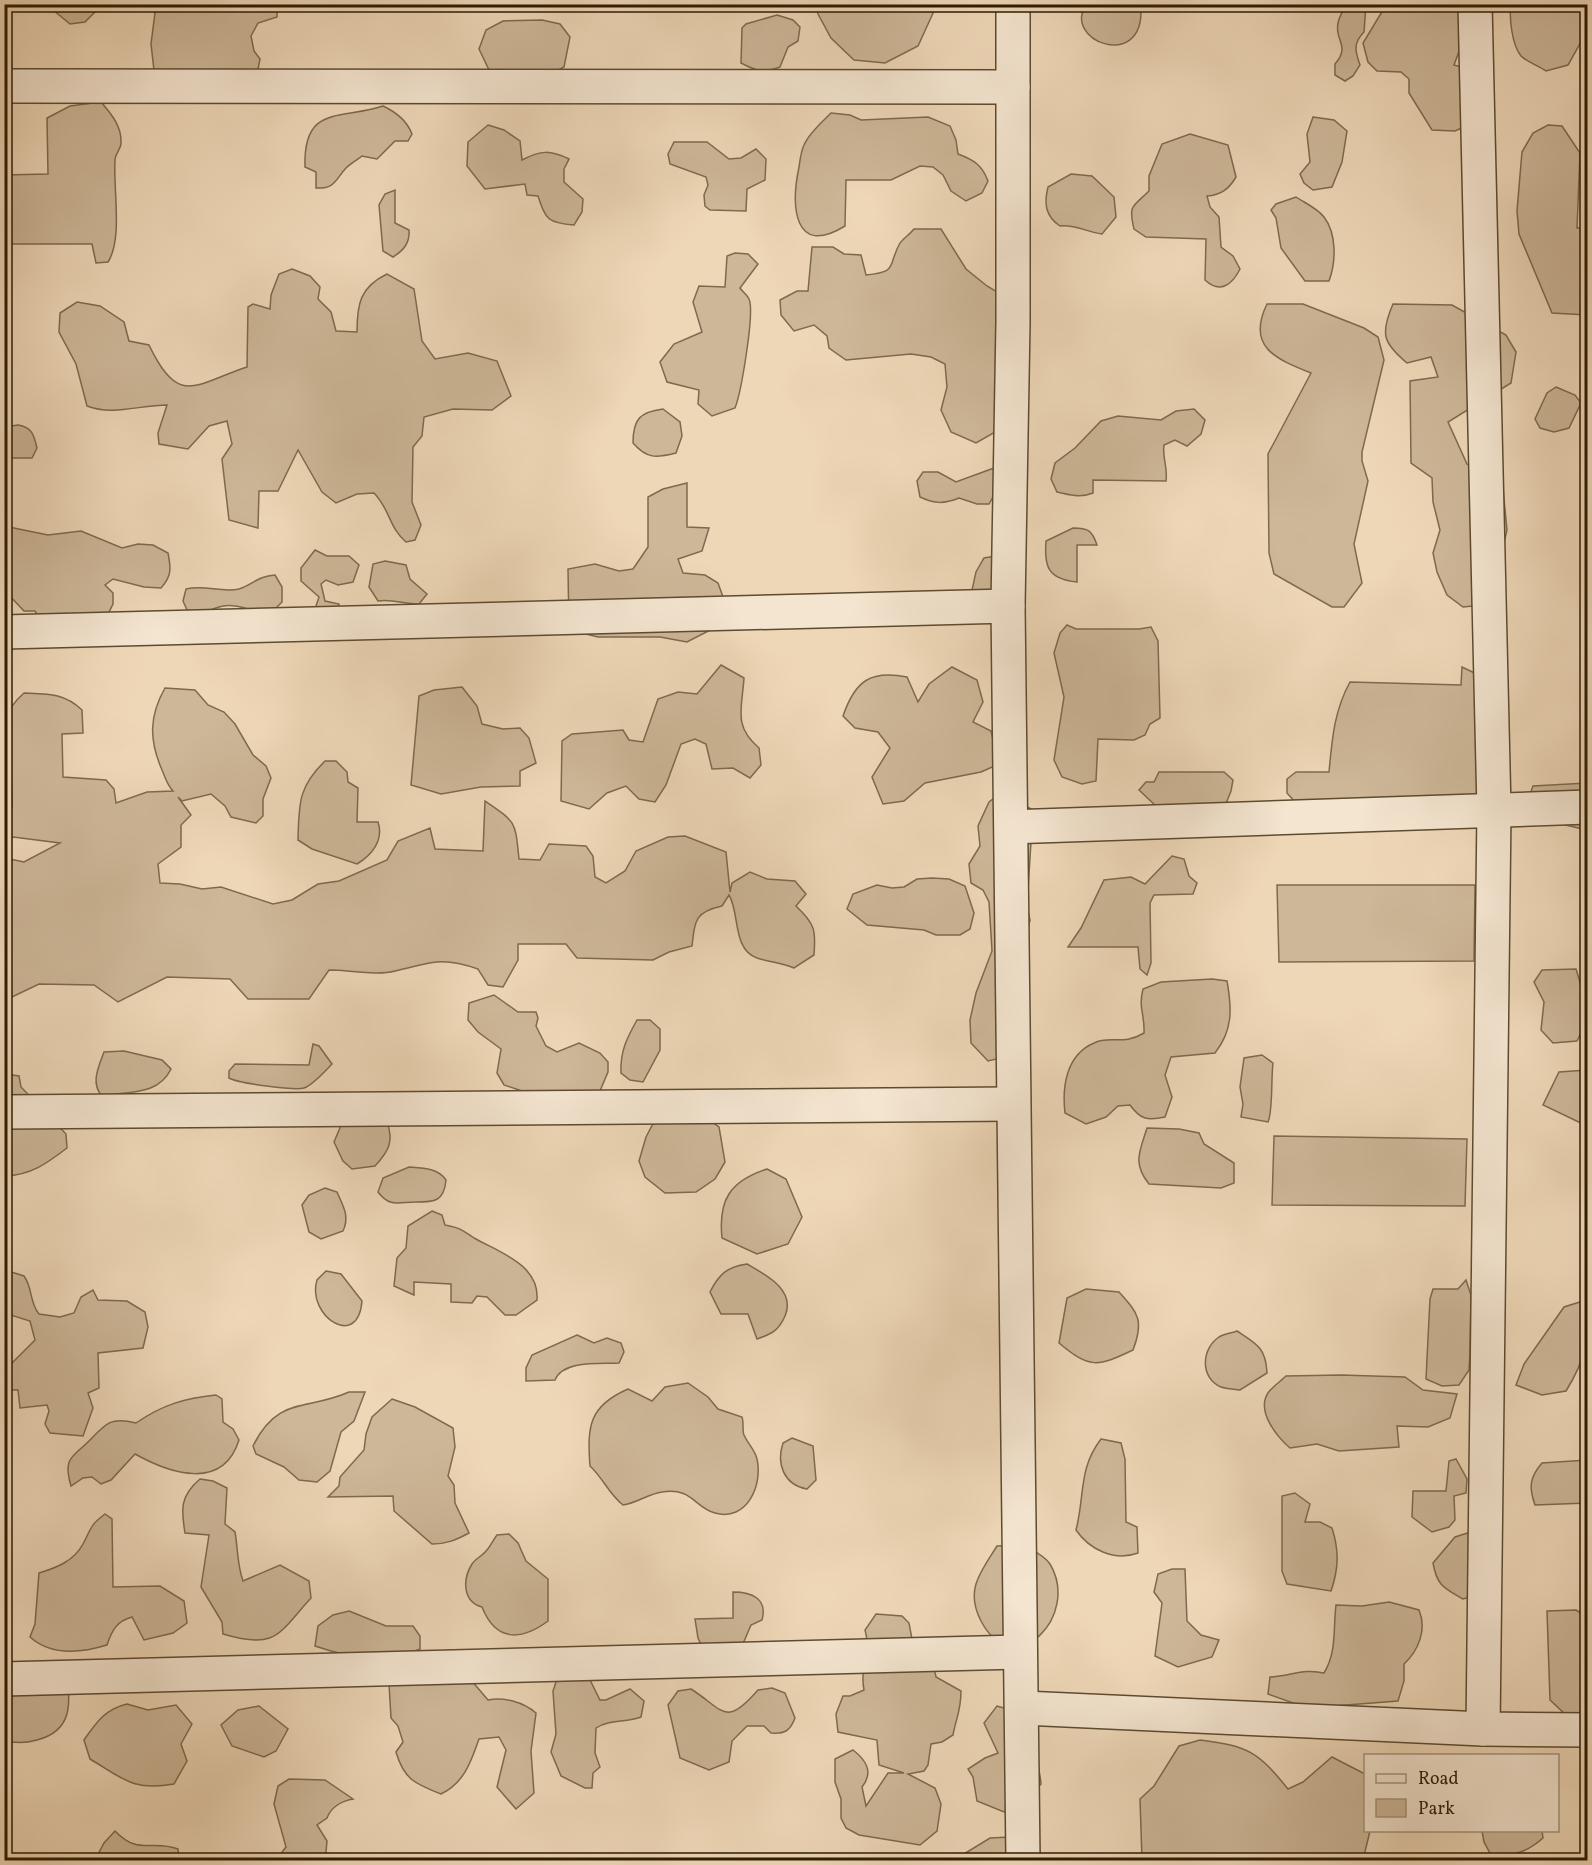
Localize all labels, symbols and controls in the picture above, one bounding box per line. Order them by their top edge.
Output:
legend [1364,1754,1559,1832]
text: Road [1418,1767,1459,1792]
text: Park [1418,1797,1455,1822]

